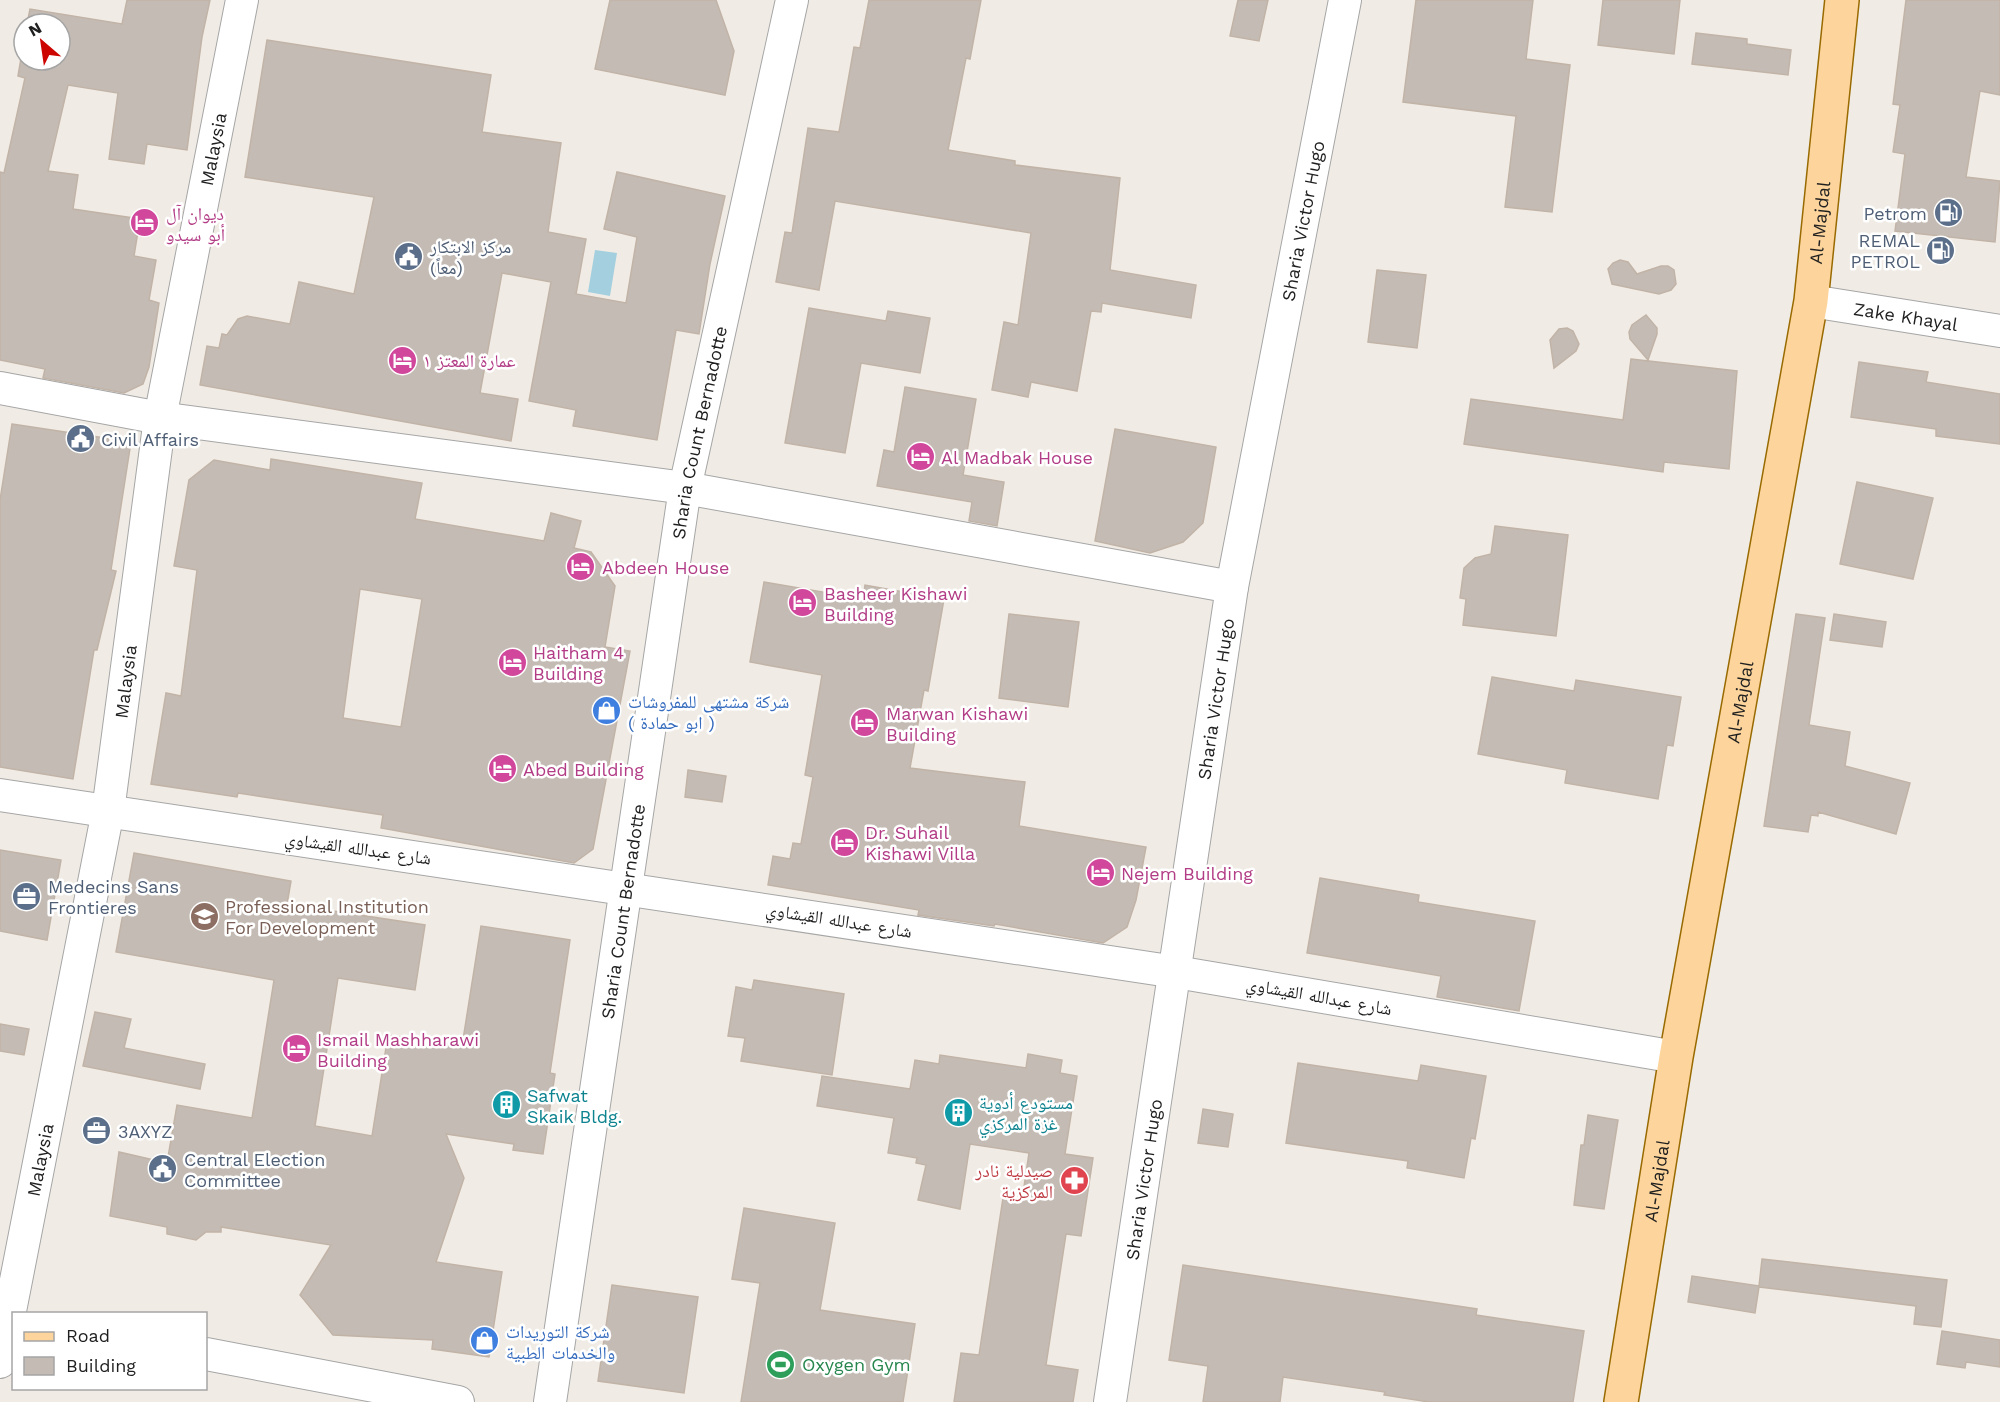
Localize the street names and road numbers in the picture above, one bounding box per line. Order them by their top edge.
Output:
street label: Malaysia [195,111,230,187]
street label: Sharia Victor Hugo [1277,139,1328,303]
street label: Al-Majdal [1804,180,1834,265]
street label: Zake Khayal [1852,297,1960,335]
street label: Sharia Count Bernadotte [667,324,731,540]
street label: Sharia Victor Hugo [1193,617,1238,781]
street label: Malaysia [110,643,140,720]
street label: Al-Majdal [1722,659,1757,745]
street label: Sharia Count Bernadotte [596,802,649,1020]
street label: شارع عبدالله القيشاوي [283,827,433,873]
street label: شارع عبدالله القيشاوي [764,898,914,946]
street label: شارع عبدالله القيشاوي [1244,973,1394,1024]
street label: Sharia Victor Hugo [1121,1097,1166,1262]
street label: Malaysia [22,1121,57,1198]
street label: Al-Majdal [1639,1138,1673,1223]

